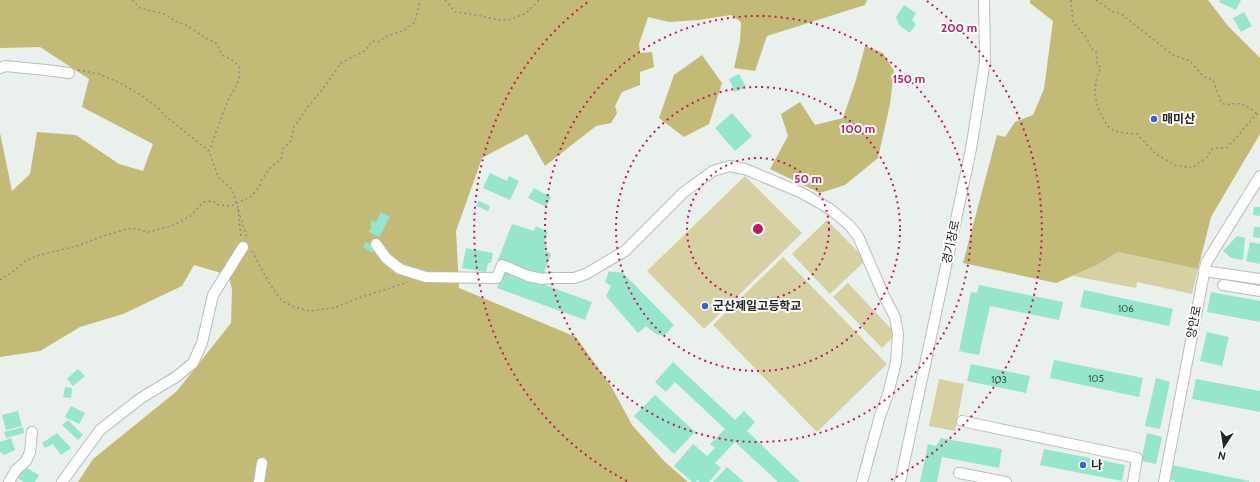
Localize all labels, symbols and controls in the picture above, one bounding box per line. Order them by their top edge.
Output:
text: 200 m [941,20,977,35]
text: 150 m [893,71,925,86]
place label: 매미산 [1162,111,1195,126]
marker: 매미산 [1149,114,1159,124]
text: 100 m [841,121,875,136]
text: 50 m [794,171,822,186]
street label: 경기장로 [939,219,962,265]
centre of rings [751,222,765,236]
place label: 군산제일고등학교 [713,298,801,313]
marker: 군산제일고등학교 [700,301,710,311]
house number: 106 [1118,302,1134,315]
street label: 양안로 [1183,304,1204,340]
house number: 105 [1088,372,1104,385]
house number: 103 [991,373,1007,386]
north arrow [1204,426,1244,466]
text: N [1217,448,1227,463]
place label: 나 [1091,457,1102,472]
marker: 나 [1078,460,1088,470]

